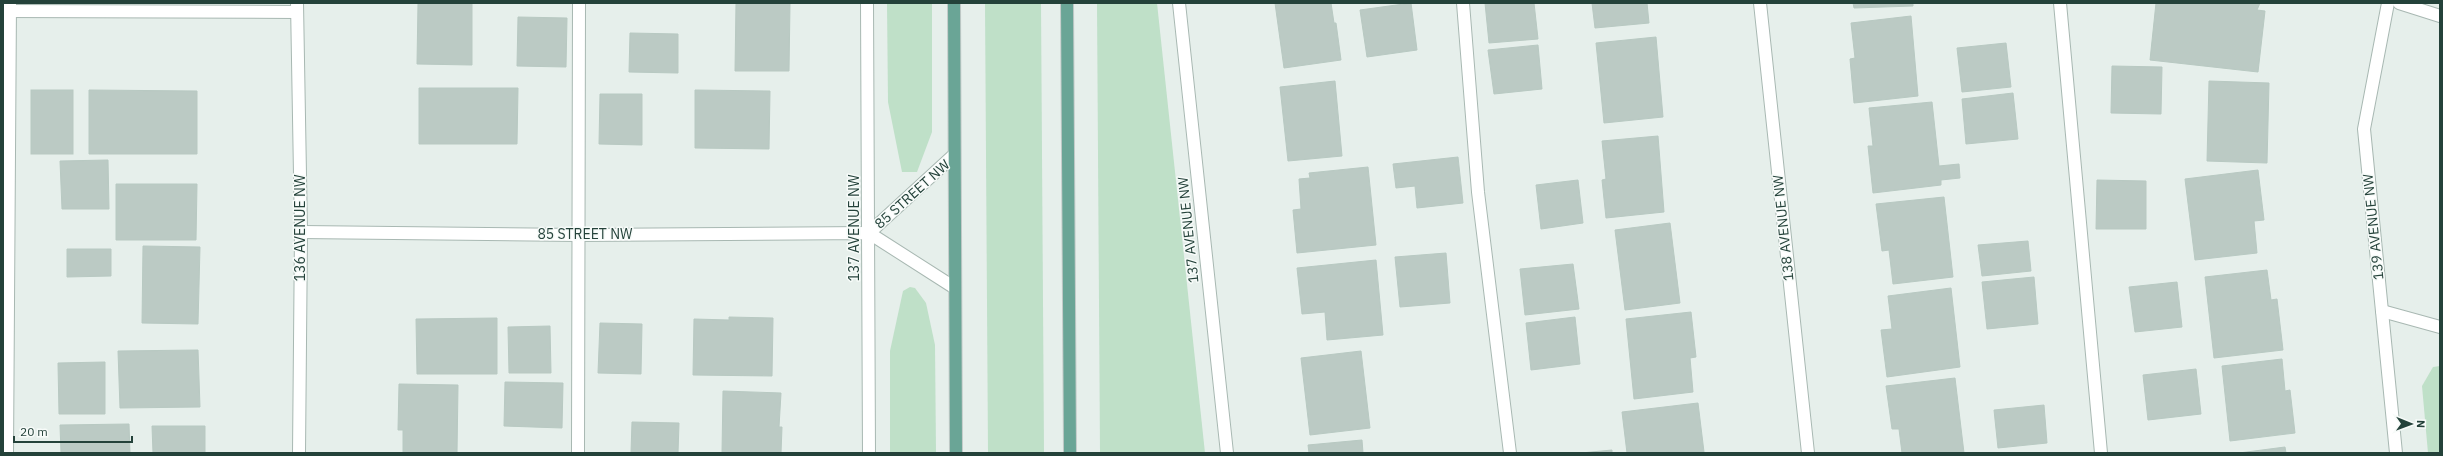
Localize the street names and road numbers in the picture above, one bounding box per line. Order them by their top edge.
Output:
street label: 85 STREET NW [871,155,954,232]
street label: 139 AVENUE NW [2358,172,2388,281]
street label: 138 AVENUE NW [1768,173,1798,282]
street label: 136 AVENUE NW [291,174,309,281]
street label: 137 AVENUE NW [845,174,863,281]
street label: 137 AVENUE NW [1173,175,1203,284]
street label: 85 STREET NW [537,225,633,243]

